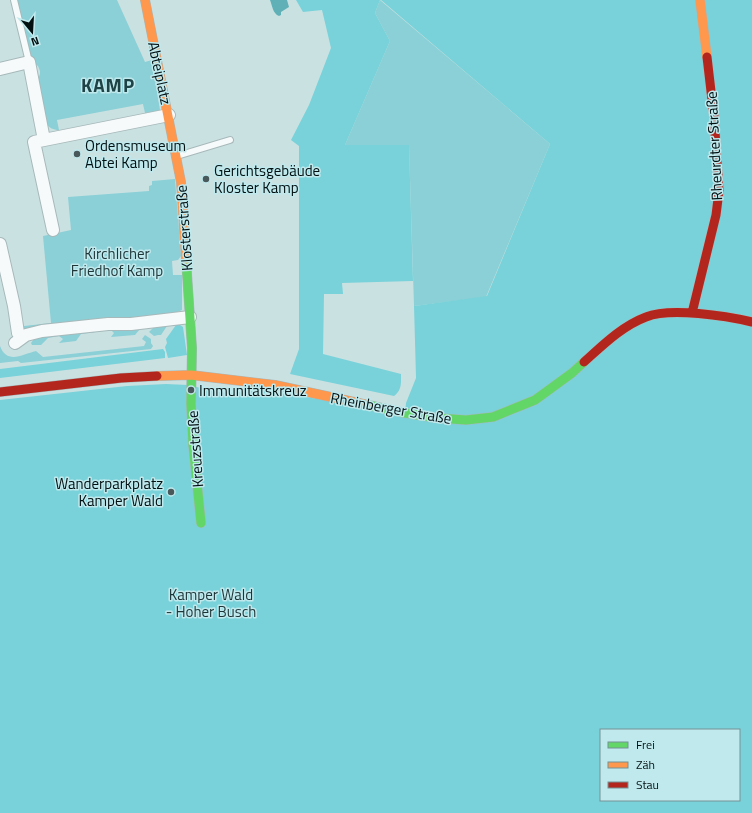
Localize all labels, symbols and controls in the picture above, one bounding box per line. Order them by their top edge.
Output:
north arrow [12,12,52,52]
text: N [29,33,41,50]
street label: Abteiplatz [142,39,178,107]
district label: KAMP [81,70,135,99]
street label: Rheurdter Straße [700,91,728,201]
place label: Ordensmuseum Abtei Kamp [85,134,186,174]
marker: Ordensmuseum Abtei Kamp [72,149,82,159]
place label: Gerichtsgebäude Kloster Kamp [214,159,320,199]
marker: Gerichtsgebäude Kloster Kamp [201,174,211,184]
street label: Klosterstraße [170,184,198,272]
park label: Kirchlicher Friedhof Kamp [71,242,163,282]
place label: Immunitätskreuz [199,379,307,402]
marker: Immunitätskreuz [186,385,196,395]
street label: Rheinberger Straße [329,386,453,430]
street label: Kreuzstraße [181,410,209,488]
place label: Wanderparkplatz Kamper Wald [55,472,163,512]
marker: Wanderparkplatz Kamper Wald [166,487,176,497]
park label: Kamper Wald - Hoher Busch [166,583,256,623]
legend [600,729,740,801]
text: Frei [636,735,655,754]
text: Zäh [636,755,655,774]
text: Stau [636,775,659,794]

